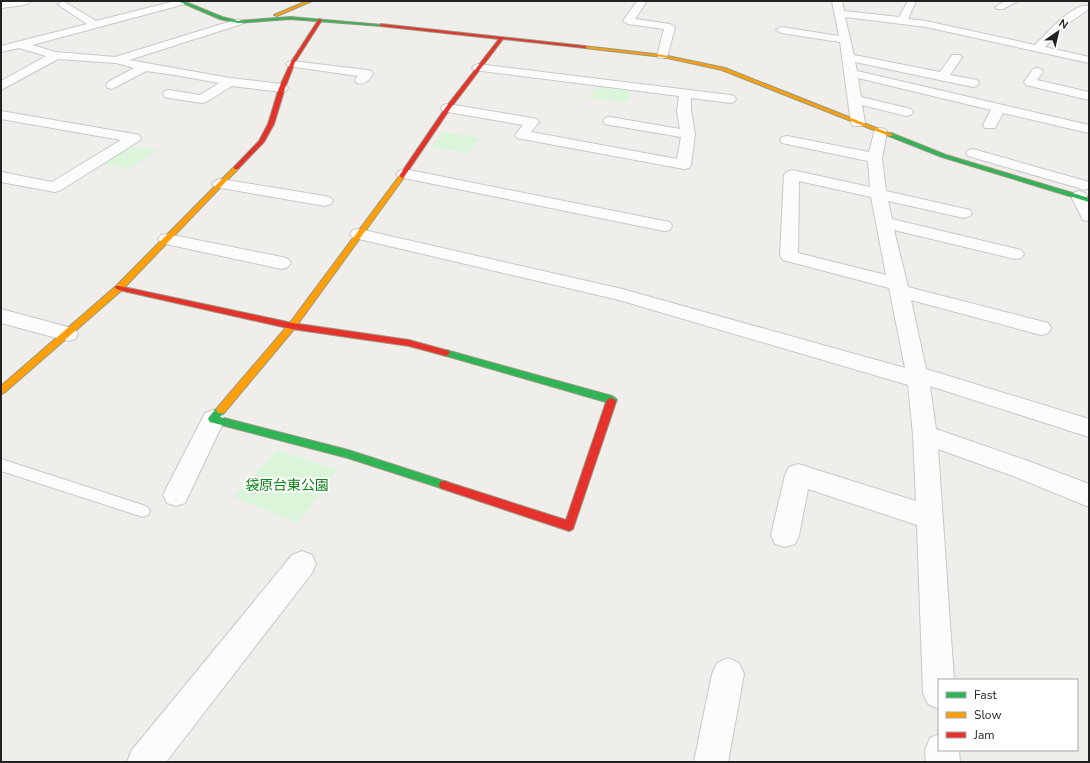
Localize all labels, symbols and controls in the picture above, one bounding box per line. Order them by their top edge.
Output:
north arrow [1038,12,1078,52]
text: N [1056,16,1071,33]
park label: 袋原台東公園 [245,476,329,495]
legend [938,679,1078,751]
text: Fast [974,687,997,703]
text: Slow [974,707,1002,723]
text: Jam [973,727,995,743]

